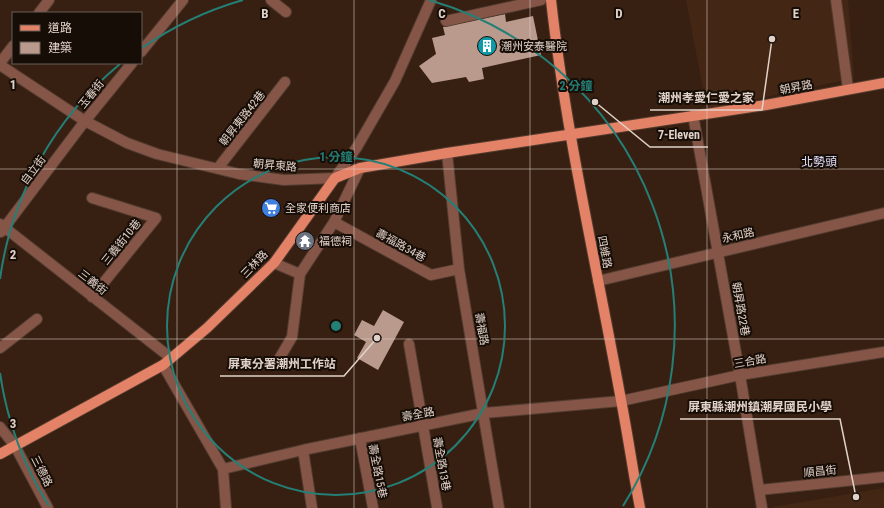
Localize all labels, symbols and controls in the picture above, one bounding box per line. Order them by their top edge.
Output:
text: B [261,6,269,21]
text: C [438,6,446,21]
text: D [615,6,623,21]
text: E [793,6,800,21]
legend [12,12,142,64]
text: 道路 [48,21,72,35]
building icon: 潮州安泰醫院 [476,35,498,57]
place label: 潮州安泰醫院 [501,40,567,53]
text: 建築 [48,41,72,55]
text: 1 [10,77,16,92]
street label: 玉春街 [76,77,107,111]
street label: 朝昇路 [779,78,814,97]
text: 2 分鐘 [560,79,592,93]
callout: 潮州孝愛仁愛之家 [650,86,762,110]
street label: 朝昇東路42巷 [217,88,268,148]
text: 潮州孝愛仁愛之家 [658,91,754,105]
callout: 7-Eleven [650,123,708,147]
text: 7-Eleven [658,128,700,142]
text: 1 分鐘 [320,150,352,164]
street label: 自立街 [18,153,49,187]
district label: 北勢頭 [801,155,837,169]
street label: 朝昇東路 [252,157,297,174]
supermarket icon: 全家便利商店 [260,197,282,219]
place label: 全家便利商店 [285,202,351,215]
street label: 三義街10巷 [99,217,144,268]
street label: 永和路 [721,225,756,246]
street label: 壽福路34巷 [374,226,428,264]
temple icon: 福德祠 [294,230,316,252]
place label: 福德祠 [319,235,352,248]
street label: 四維路 [595,235,614,270]
text: 2 [10,247,17,262]
street label: 三林路 [238,248,270,281]
street label: 三義街 [76,267,110,298]
street label: 朝昇路22巷 [729,281,752,337]
street label: 壽福路 [472,312,491,346]
centre of rings [329,319,343,333]
callout: 屏東分署潮州工作站 [220,352,344,376]
street label: 三合路 [733,352,767,371]
text: 屏東分署潮州工作站 [228,357,336,371]
callout: 屏東縣潮州鎮潮昇國民小學 [680,395,840,419]
text: 屏東縣潮州鎮潮昇國民小學 [688,400,832,414]
street label: 壽全路 [401,405,436,424]
text: 3 [10,416,16,431]
street label: 壽全路13巷 [430,436,453,492]
street label: 壽全路15巷 [366,443,389,499]
street label: 三德路 [28,454,55,489]
street label: 順昌街 [803,463,837,480]

